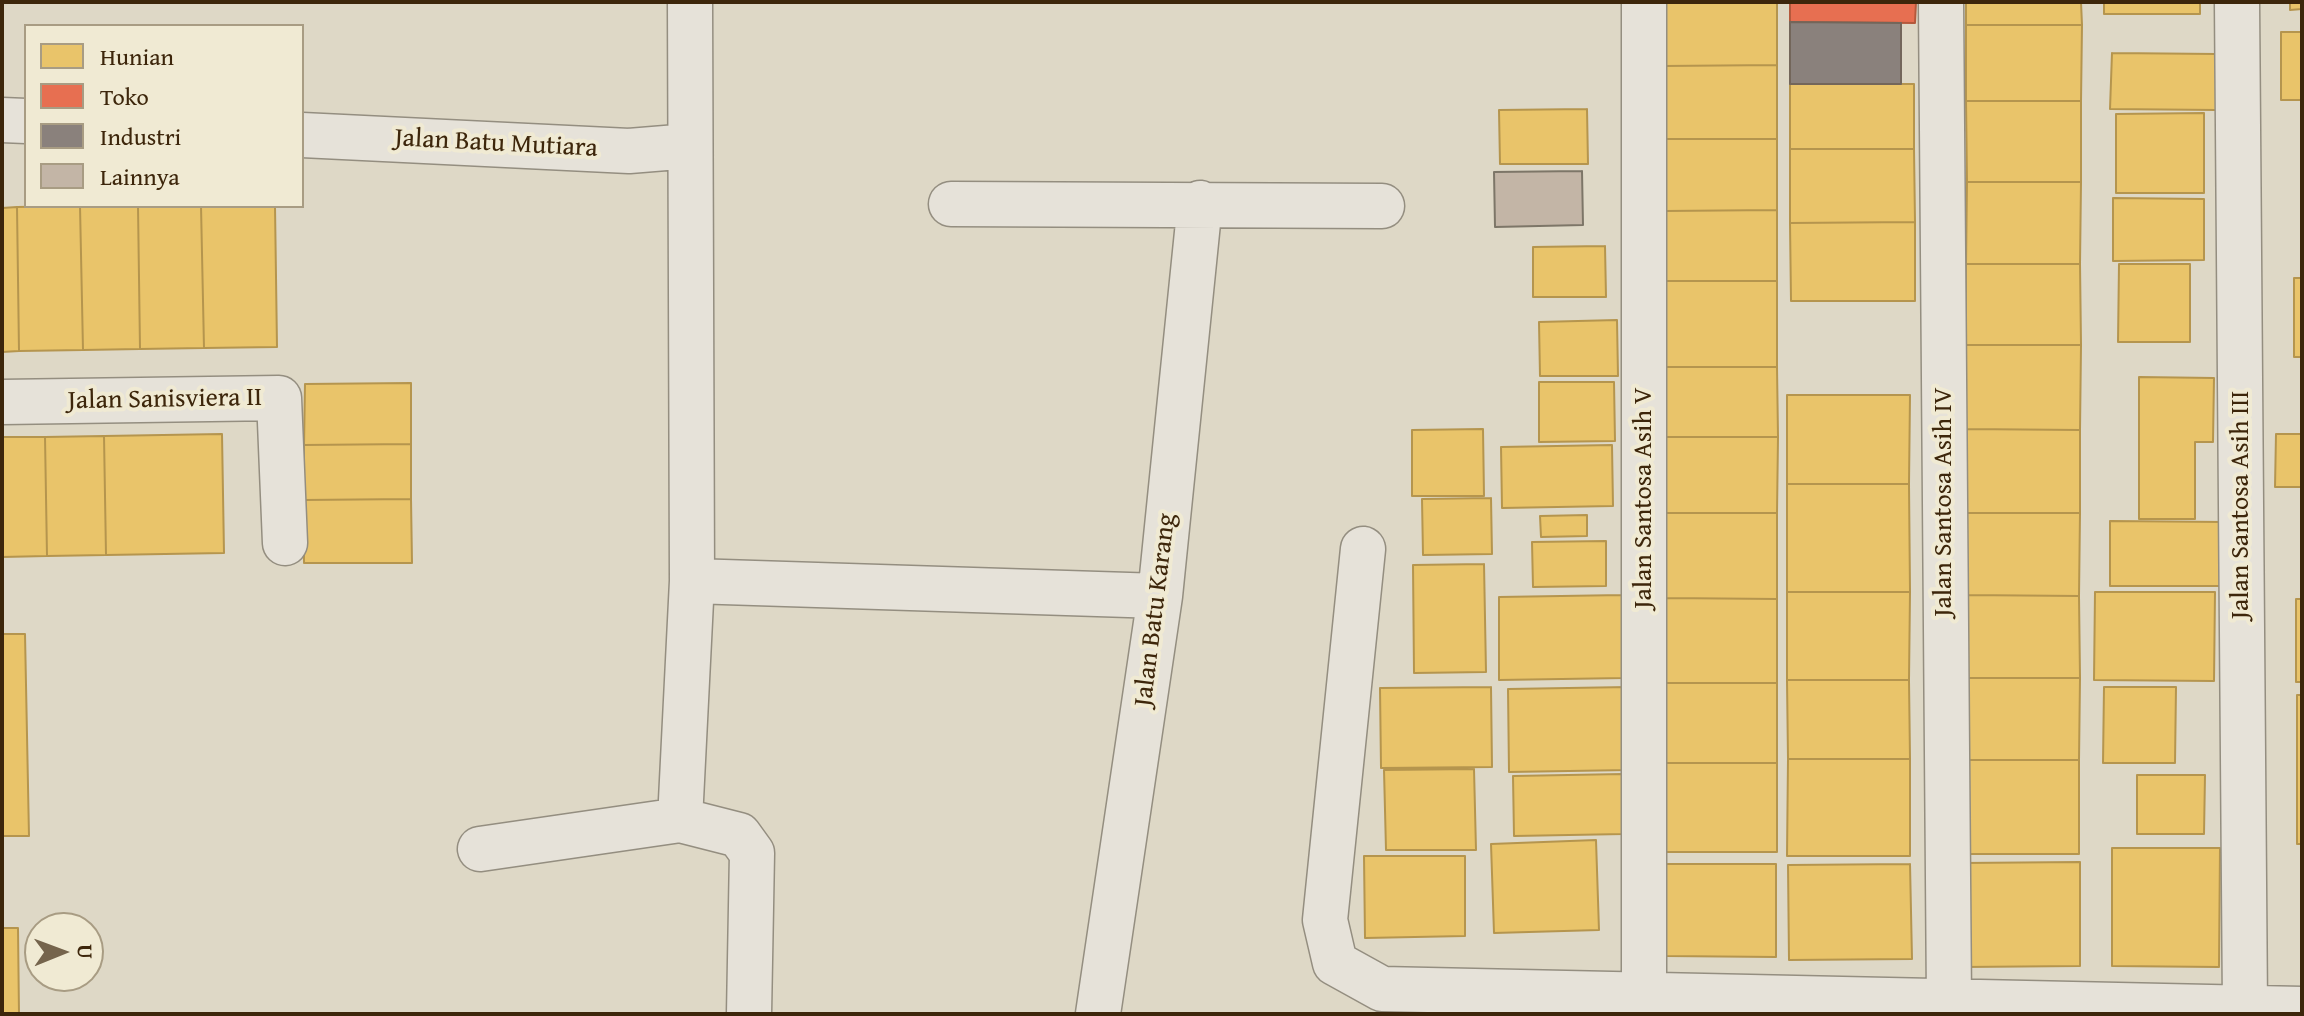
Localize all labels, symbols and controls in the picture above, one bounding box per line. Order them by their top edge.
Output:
legend [24,24,304,208]
text: Hunian [100,39,174,74]
text: Toko [100,79,149,114]
text: Industri [100,119,181,154]
street label: Jalan Batu Mutiara [394,123,598,165]
text: Lainnya [100,159,180,194]
street label: Jalan Sanisviera II [67,383,263,417]
street label: Jalan Santosa Asih V [1628,387,1660,609]
street label: Jalan Santosa Asih IV [1928,387,1960,617]
street label: Jalan Santosa Asih III [2225,391,2257,619]
street label: Jalan Batu Karang [1129,512,1183,708]
north arrow [24,912,104,992]
text: U [70,944,102,959]

